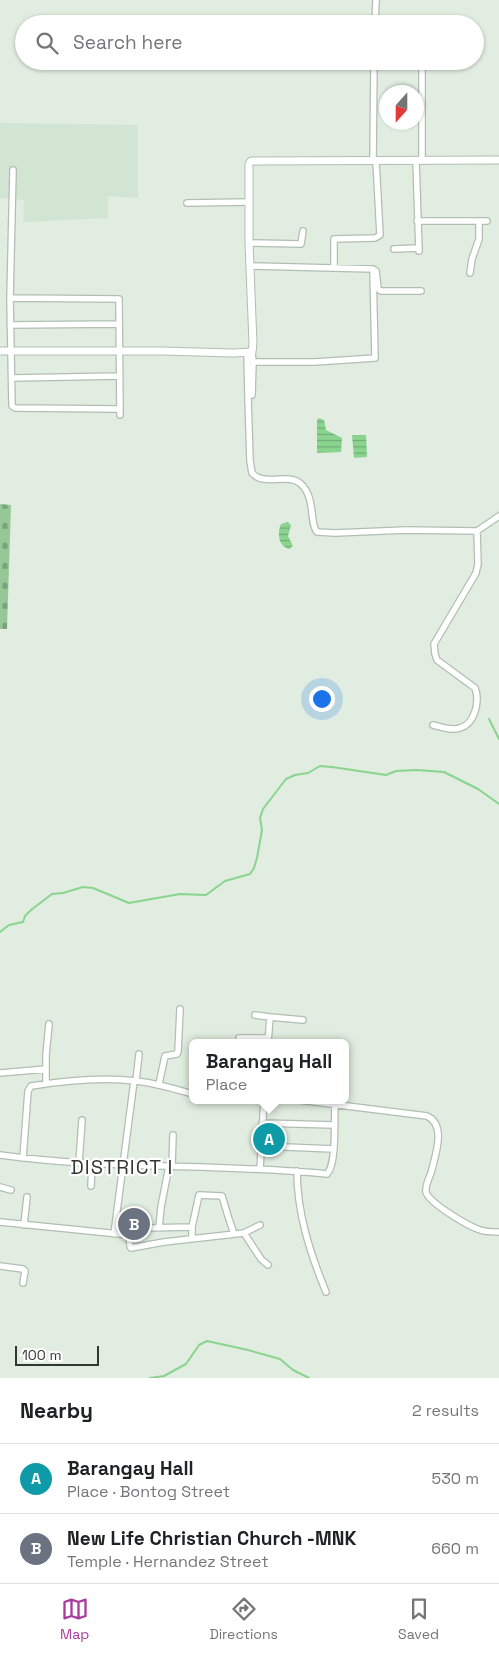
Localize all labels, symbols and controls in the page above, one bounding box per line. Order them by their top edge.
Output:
search box [15,15,484,70]
icon: search [33,29,61,57]
text: Search here [73,30,183,55]
north arrow [379,85,424,130]
your location [309,686,335,712]
popup [189,1039,349,1104]
text: Barangay Hall [206,1049,332,1074]
text: Place [206,1074,247,1095]
pin: A [253,1120,285,1158]
district label: DISTRICT I [71,1154,173,1180]
pin: B [118,1205,150,1243]
scale bar [15,1343,99,1366]
text: 100 m [22,1346,61,1364]
text: Nearby [20,1397,93,1424]
text: 2 results [412,1400,479,1421]
text: Barangay Hall [67,1456,194,1481]
text: A [31,1468,41,1489]
text: 530 m [432,1468,479,1489]
text: Place · Bontog Street [67,1481,230,1502]
text: New Life Christian Church -MNK [67,1526,356,1551]
text: B [31,1538,41,1559]
text: 660 m [431,1538,479,1559]
text: Temple · Hernandez Street [67,1551,269,1572]
tab: Map [60,1595,89,1643]
tab: Directions [209,1595,278,1643]
tab: Saved [398,1595,439,1643]

